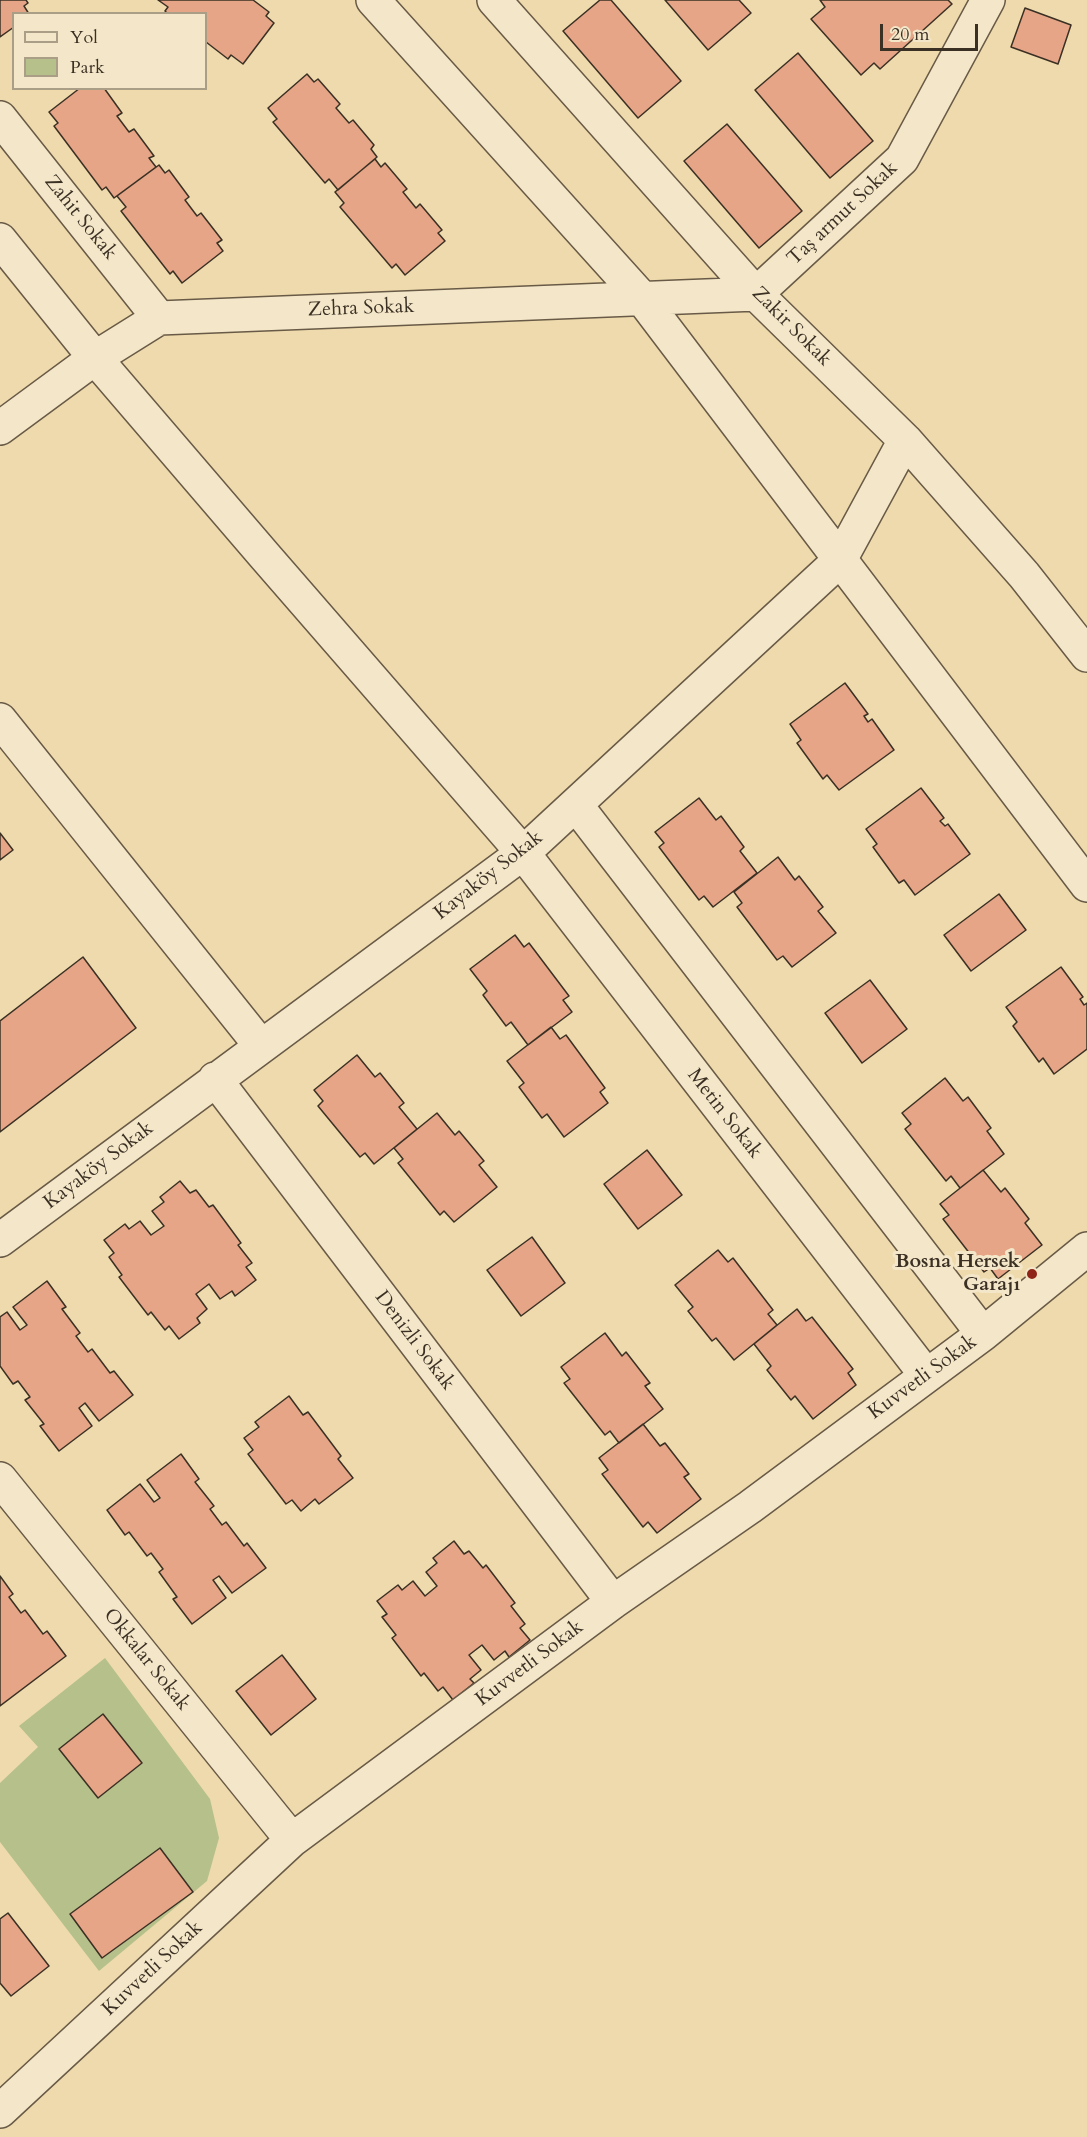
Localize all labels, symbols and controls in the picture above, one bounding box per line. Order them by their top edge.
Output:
legend [12,12,207,90]
scale bar [883,12,980,50]
text: 20 m [891,22,930,47]
text: Yol [70,25,98,50]
text: Park [70,55,105,80]
street label: Taş armut Sokak [783,157,903,271]
street label: Zahit Sokak [39,171,121,265]
street label: Zakir Sokak [746,282,836,372]
street label: Zehra Sokak [307,295,415,323]
street label: Kayaköy Sokak [430,826,548,926]
street label: Metin Sokak [681,1064,767,1164]
street label: Kayaköy Sokak [39,1117,159,1215]
place label: Bosna Hersek Garajı [895,1250,1020,1297]
marker: Bosna Hersek Garajı [1025,1267,1039,1281]
street label: Denizli Sokak [369,1287,459,1395]
street label: Kuvvetli Sokak [864,1331,982,1425]
street label: Okkalar Sokak [97,1604,195,1716]
street label: Kuvvetli Sokak [471,1616,589,1712]
street label: Kuvvetli Sokak [98,1916,208,2022]

